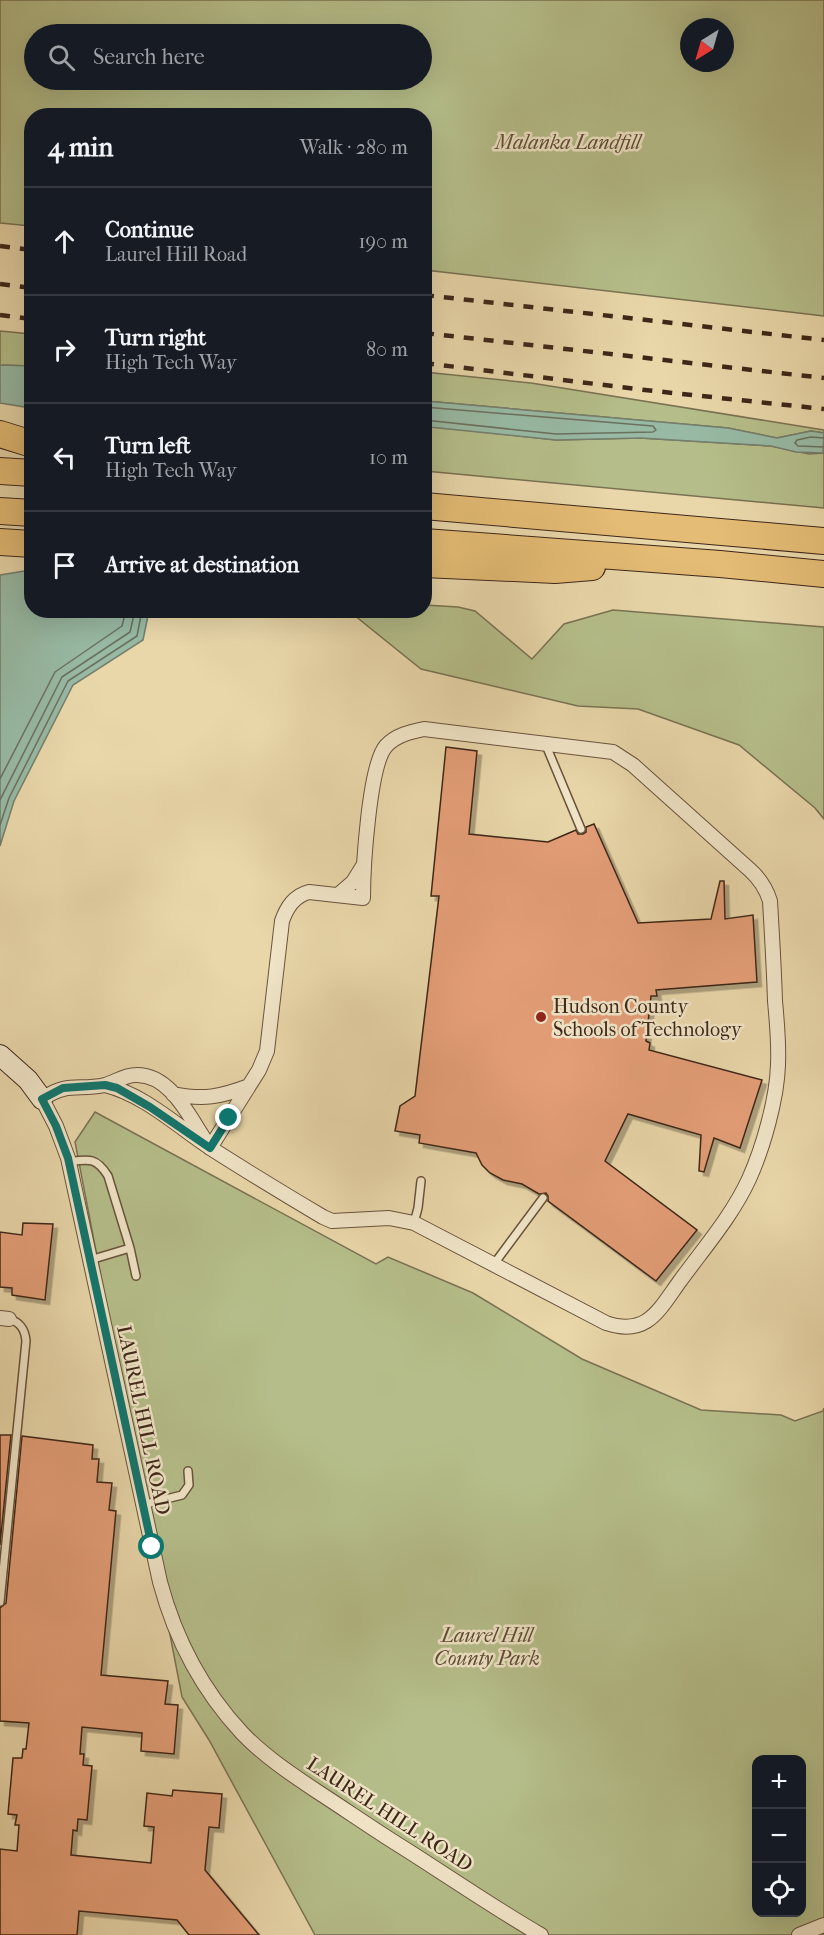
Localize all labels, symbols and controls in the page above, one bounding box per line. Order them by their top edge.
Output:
north arrow [680,18,734,72]
search box [24,24,432,90]
icon: search [45,41,78,74]
text: Search here [93,44,205,70]
park label: Malanka Landfill [493,131,643,154]
text: 4 min [48,132,113,163]
text: Walk · 280 m [300,136,408,159]
text: Continue [105,217,194,243]
icon: ahead [48,225,81,258]
text: 190 m [358,230,408,253]
text: Laurel Hill Road [105,243,247,266]
text: Turn right [105,325,206,351]
icon: right [48,333,81,366]
text: 80 m [366,338,408,361]
text: High Tech Way [105,351,237,374]
text: Turn left [105,433,191,459]
icon: left [48,441,81,474]
text: 10 m [369,446,408,469]
text: High Tech Way [105,459,237,482]
icon: arrive [48,549,81,582]
text: Arrive at destination [105,552,299,578]
place label: Hudson County Schools of Technology [553,995,743,1041]
marker: Hudson County Schools of Technology [534,1010,548,1024]
route end [215,1104,241,1130]
street label: LAUREL HILL ROAD [112,1323,175,1517]
route start [138,1533,164,1559]
park label: Laurel Hill County Park [434,1624,540,1670]
street label: LAUREL HILL ROAD [303,1752,477,1877]
map controls [752,1755,806,1917]
button: + [752,1755,806,1809]
button: − [752,1809,806,1863]
button: locate [752,1863,806,1917]

